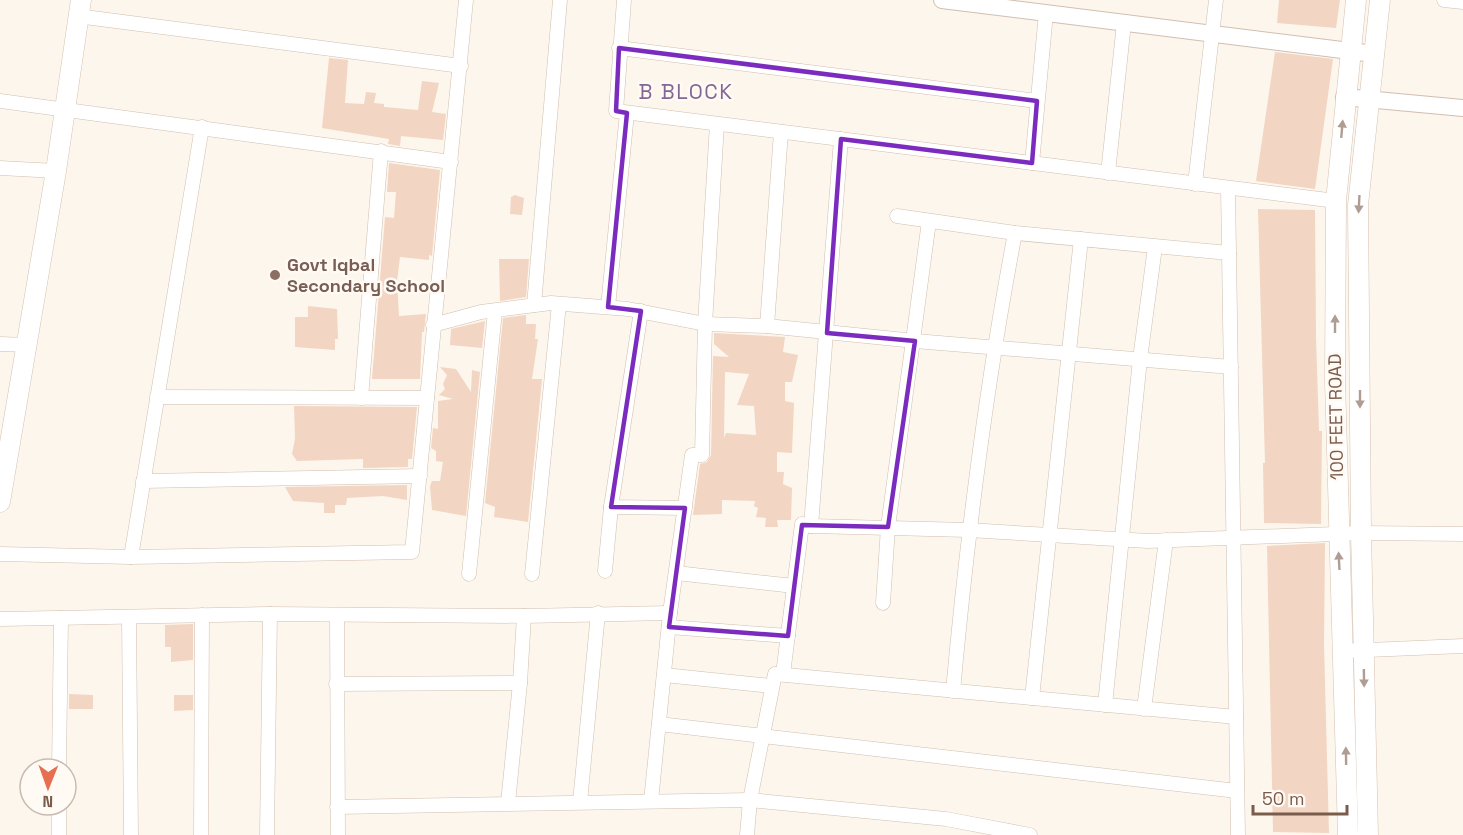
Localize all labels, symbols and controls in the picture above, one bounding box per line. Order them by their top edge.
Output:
district label: B BLOCK [638,78,734,105]
one-way arrow [1337,119,1347,138]
one-way arrow [1355,195,1364,214]
place label: Govt Iqbal Secondary School [287,253,445,297]
marker: Govt Iqbal Secondary School [268,268,282,282]
one-way arrow [1330,314,1340,333]
street label: 100 FEET ROAD [1323,354,1348,480]
one-way arrow [1355,390,1365,409]
one-way arrow [1335,551,1344,570]
one-way arrow [1359,669,1369,688]
one-way arrow [1341,746,1351,765]
north arrow [18,757,78,817]
scale bar [1253,778,1348,816]
text: 50 m [1262,787,1304,810]
text: N [42,791,53,812]

